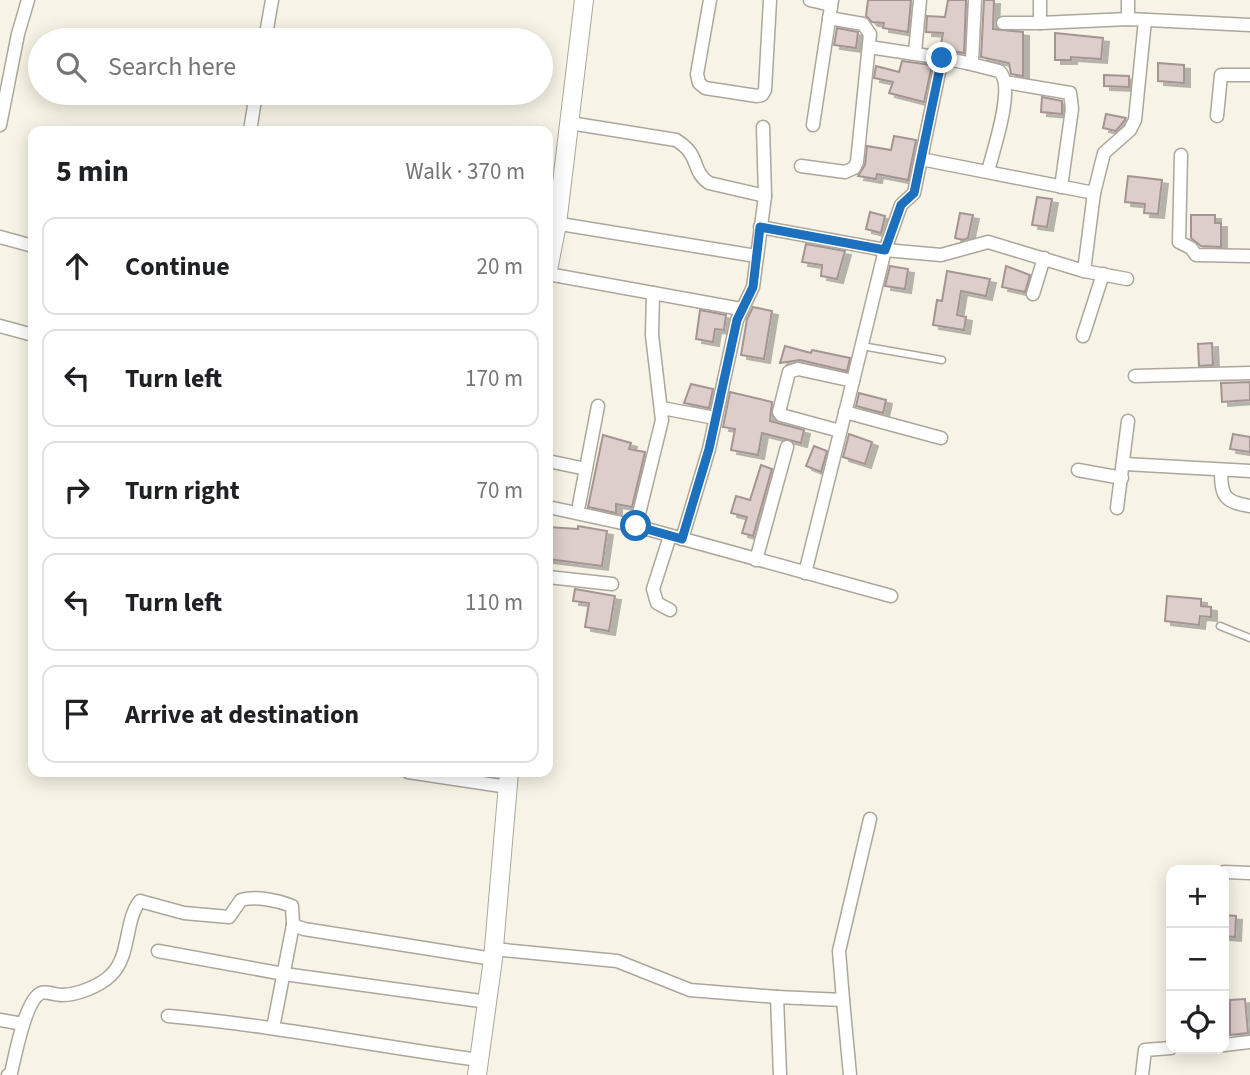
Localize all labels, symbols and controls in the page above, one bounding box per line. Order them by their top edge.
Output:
search box [28,28,553,105]
route end [926,42,957,73]
icon: search [52,48,90,86]
text: Search here [108,48,236,85]
text: 5 min [56,150,129,193]
text: Walk · 370 m [406,155,525,188]
icon: ahead [58,247,96,285]
text: Continue [125,248,230,285]
text: 20 m [476,250,523,283]
icon: left [58,359,96,397]
text: Turn left [125,360,222,397]
text: 170 m [465,362,523,395]
icon: right [58,471,96,509]
text: Turn right [125,472,240,509]
text: 70 m [476,474,523,507]
route start [620,510,651,541]
icon: left [58,583,96,621]
text: Turn left [125,584,222,621]
text: 110 m [465,586,523,619]
icon: arrive [58,695,96,733]
text: Arrive at destination [125,696,359,733]
map controls [1166,865,1229,1054]
button: + [1166,865,1229,928]
button: − [1166,928,1229,991]
button: locate [1166,991,1229,1054]

